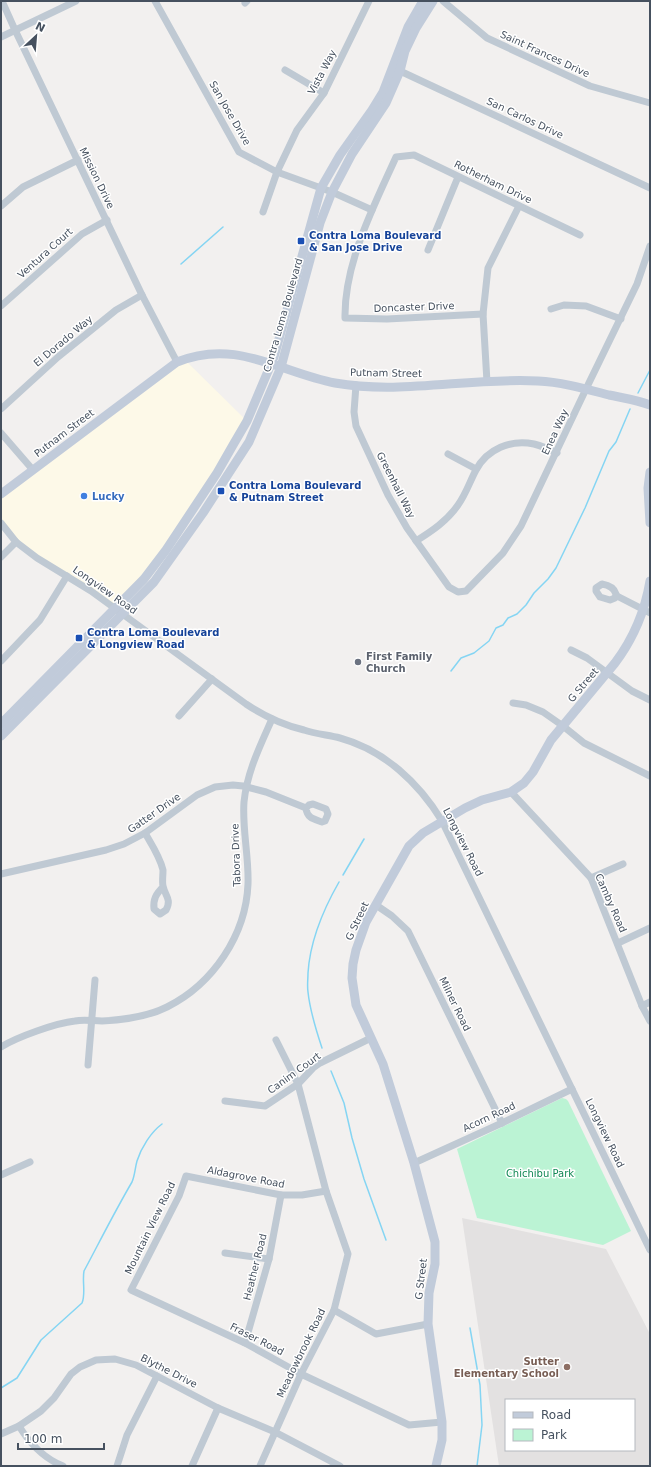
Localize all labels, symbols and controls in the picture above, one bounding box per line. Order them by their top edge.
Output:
north arrow [16,16,56,56]
text: N [33,20,47,35]
street label: Saint Frances Drive [499,29,591,79]
street label: Vista Way [306,48,338,96]
street label: San Jose Drive [207,79,253,147]
street label: San Carlos Drive [485,95,565,141]
street label: Mission Drive [77,146,117,210]
street label: Rotherham Drive [452,158,534,206]
street label: Ventura Court [15,226,75,280]
place label: Contra Loma Boulevard & San Jose Drive [309,230,441,253]
marker: Contra Loma Boulevard & San Jose Drive [296,236,306,246]
street label: Contra Loma Boulevard [261,257,305,373]
street label: Doncaster Drive [373,300,455,314]
street label: El Dorado Way [31,313,95,369]
street label: Putnam Street [350,367,422,379]
street label: Putnam Street [32,407,96,459]
street label: Enea Way [540,407,570,457]
street label: Greenhall Way [375,450,417,520]
place label: Contra Loma Boulevard & Putnam Street [229,480,361,503]
marker: Contra Loma Boulevard & Putnam Street [216,486,226,496]
marker: Lucky [79,491,89,501]
place label: Lucky [92,491,125,502]
street label: Longview Road [71,564,139,616]
place label: Contra Loma Boulevard & Longview Road [87,627,219,650]
marker: Contra Loma Boulevard & Longview Road [74,633,84,643]
place label: First Family Church [366,651,433,674]
marker: First Family Church [353,657,363,667]
street label: G Street [566,666,601,704]
street label: Gatter Drive [126,791,182,835]
street label: Longview Road [441,806,485,878]
street label: Tabora Drive [229,823,243,888]
street label: Camby Road [593,872,629,934]
street label: G Street [343,900,371,942]
street label: Milner Road [437,975,473,1033]
street label: Canim Court [265,1050,323,1096]
street label: Longview Road [584,1097,626,1169]
street label: Acorn Road [461,1100,517,1134]
street label: Aldagrove Road [206,1164,286,1190]
park label: Chichibu Park [506,1168,574,1179]
street label: Mountain View Road [123,1180,177,1276]
street label: Heather Road [241,1232,269,1302]
street label: G Street [413,1258,429,1300]
street label: Meadowbrook Road [275,1307,327,1399]
street label: Fraser Road [228,1321,286,1357]
street label: Blythe Drive [139,1352,199,1390]
place label: Sutter Elementary School [454,1356,559,1379]
marker: Sutter Elementary School [562,1362,572,1372]
legend [505,1399,635,1451]
text: Road [541,1408,571,1422]
scale bar [18,1425,104,1451]
text: Park [541,1428,567,1442]
text: 100 m [24,1432,62,1446]

